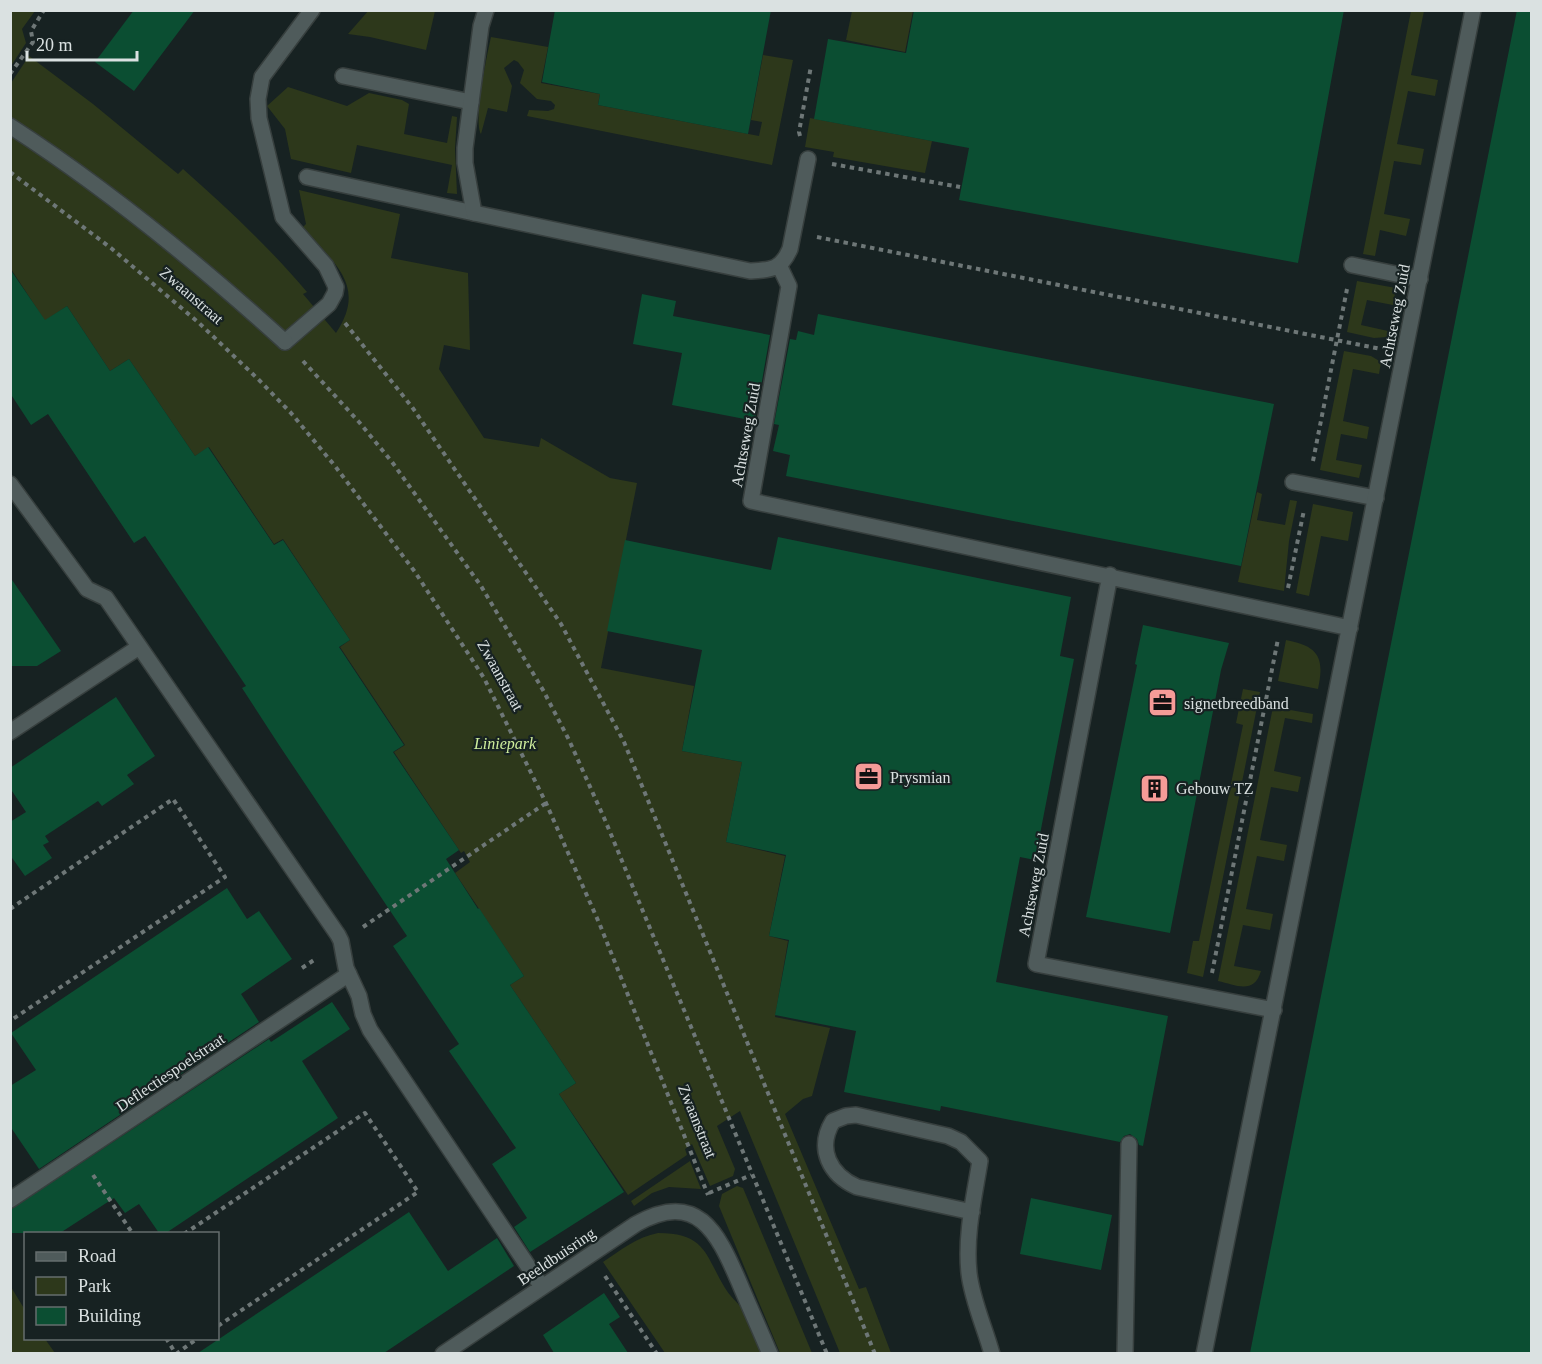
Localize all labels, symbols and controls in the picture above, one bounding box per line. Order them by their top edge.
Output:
scale bar [27,24,136,62]
text: 20 m [36,35,73,55]
street label: Zwaanstraat [157,263,227,328]
street label: Achtseweg Zuid [1376,263,1414,370]
street label: Achtseweg Zuid [728,382,764,489]
street label: Zwaanstraat [474,637,527,714]
office icon: signetbreedband [1147,687,1179,719]
place label: signetbreedband [1184,695,1289,713]
park label: Liniepark [473,735,537,753]
office icon: Prysmian [853,761,885,793]
place label: Prysmian [890,769,950,787]
building icon: Gebouw TZ [1139,772,1171,804]
place label: Gebouw TZ [1176,780,1253,797]
street label: Achtseweg Zuid [1015,832,1053,939]
street label: Deflectiespoelstraat [113,1030,229,1116]
street label: Zwaanstraat [675,1082,720,1161]
street label: Beeldbuisring [514,1224,599,1289]
legend [24,1232,219,1340]
text: Road [78,1246,116,1266]
text: Park [78,1276,111,1296]
text: Building [78,1306,141,1326]

